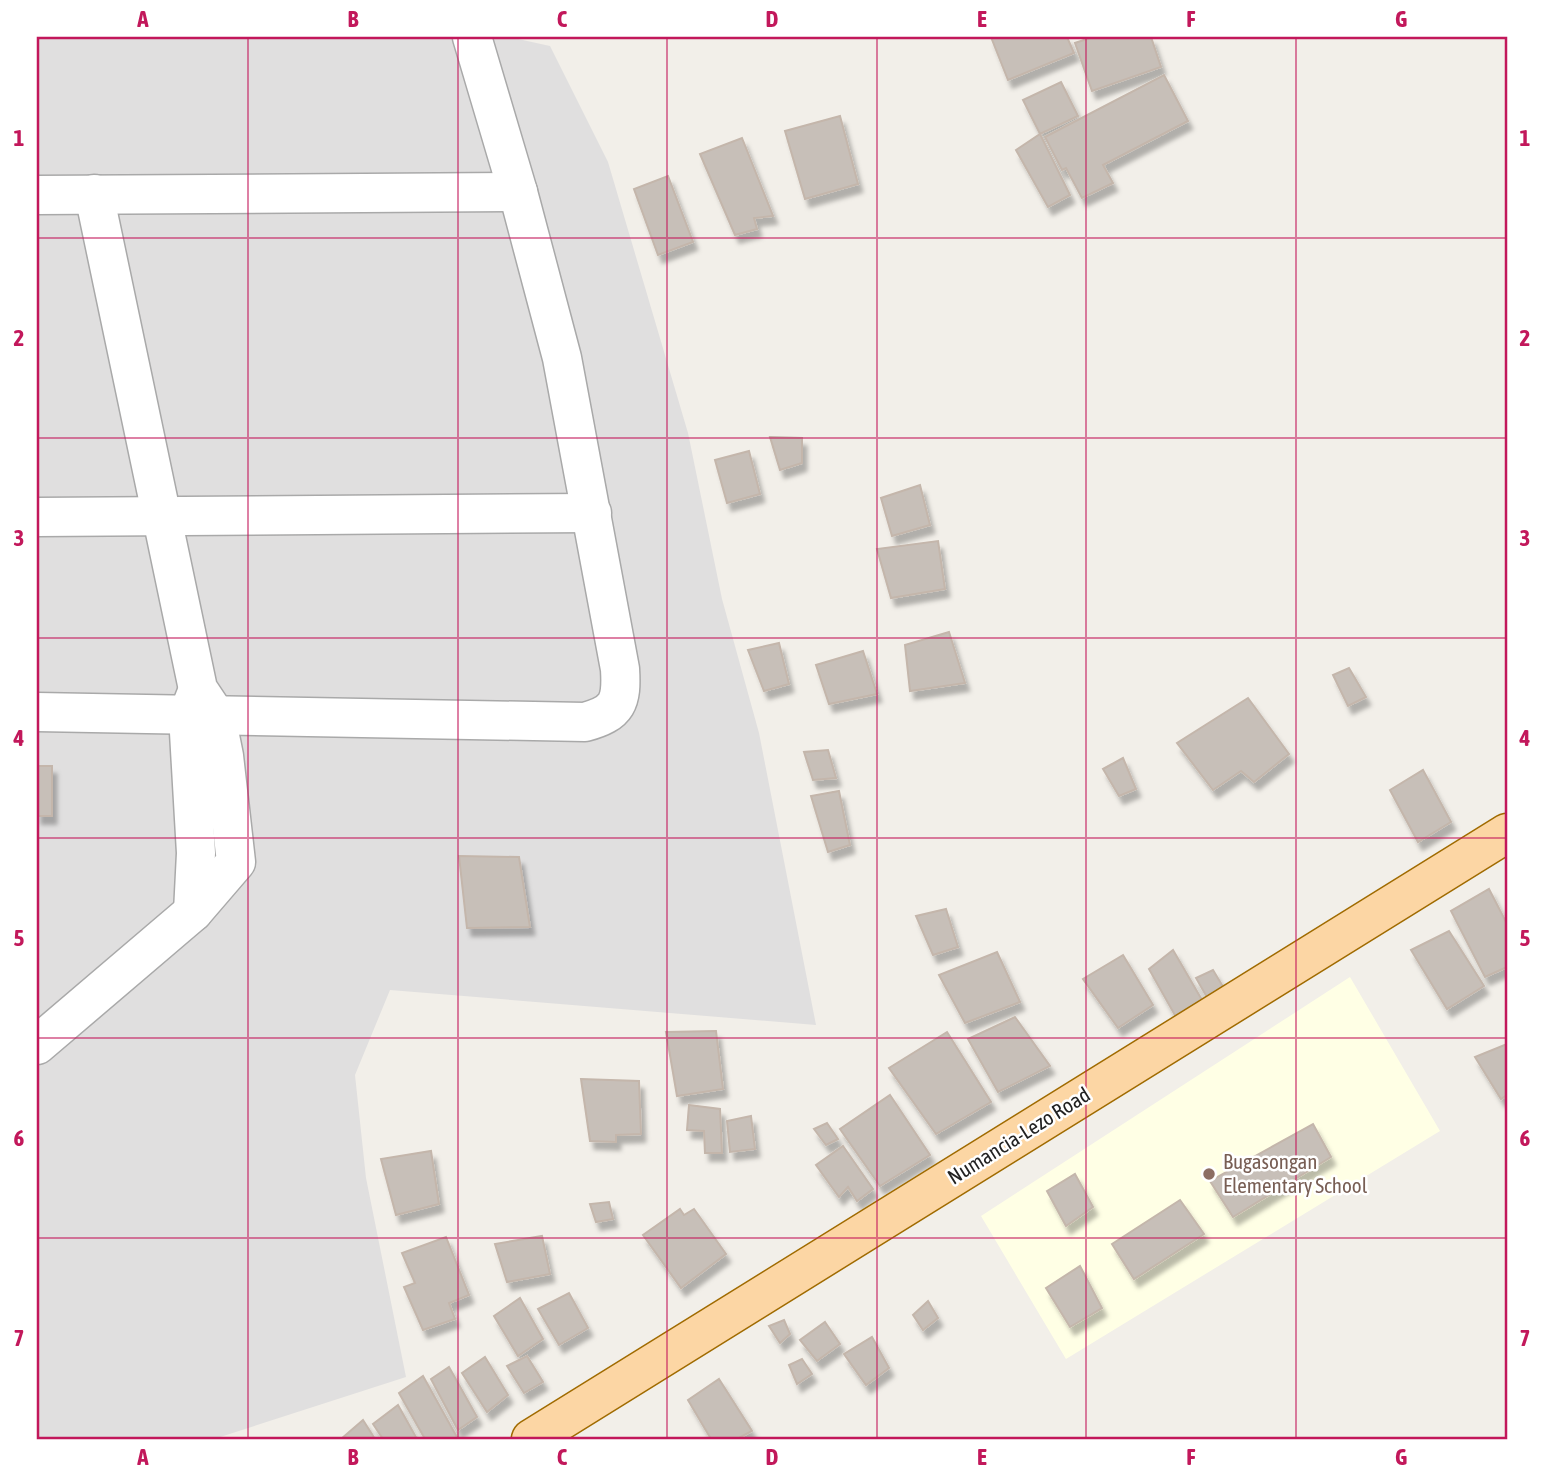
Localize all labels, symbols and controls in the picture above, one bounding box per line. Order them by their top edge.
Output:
text: A [136,6,149,32]
text: B [348,6,359,32]
text: C [557,6,568,32]
text: D [766,6,779,32]
text: E [977,6,987,32]
text: F [1186,6,1196,32]
text: G [1395,6,1407,32]
text: 1 [14,125,25,151]
text: 1 [1520,125,1531,151]
text: 2 [14,325,24,351]
text: 2 [1520,325,1530,351]
text: 3 [14,525,24,551]
text: 3 [1520,525,1530,551]
text: 4 [13,725,25,751]
text: 4 [1519,725,1531,751]
text: 5 [14,925,25,951]
text: 5 [1520,925,1531,951]
street label: Numancia-Lezo Road [943,1082,1094,1189]
text: 6 [14,1125,25,1151]
text: 6 [1520,1125,1531,1151]
place label: Bugasongan Elementary School [1223,1149,1368,1197]
marker: Bugasongan Elementary School [1201,1166,1217,1182]
text: 7 [14,1325,24,1351]
text: 7 [1520,1325,1530,1351]
text: A [136,1444,149,1470]
text: B [348,1444,359,1470]
text: C [557,1444,568,1470]
text: D [766,1444,779,1470]
text: E [977,1444,987,1470]
text: F [1186,1444,1196,1470]
text: G [1395,1444,1407,1470]

